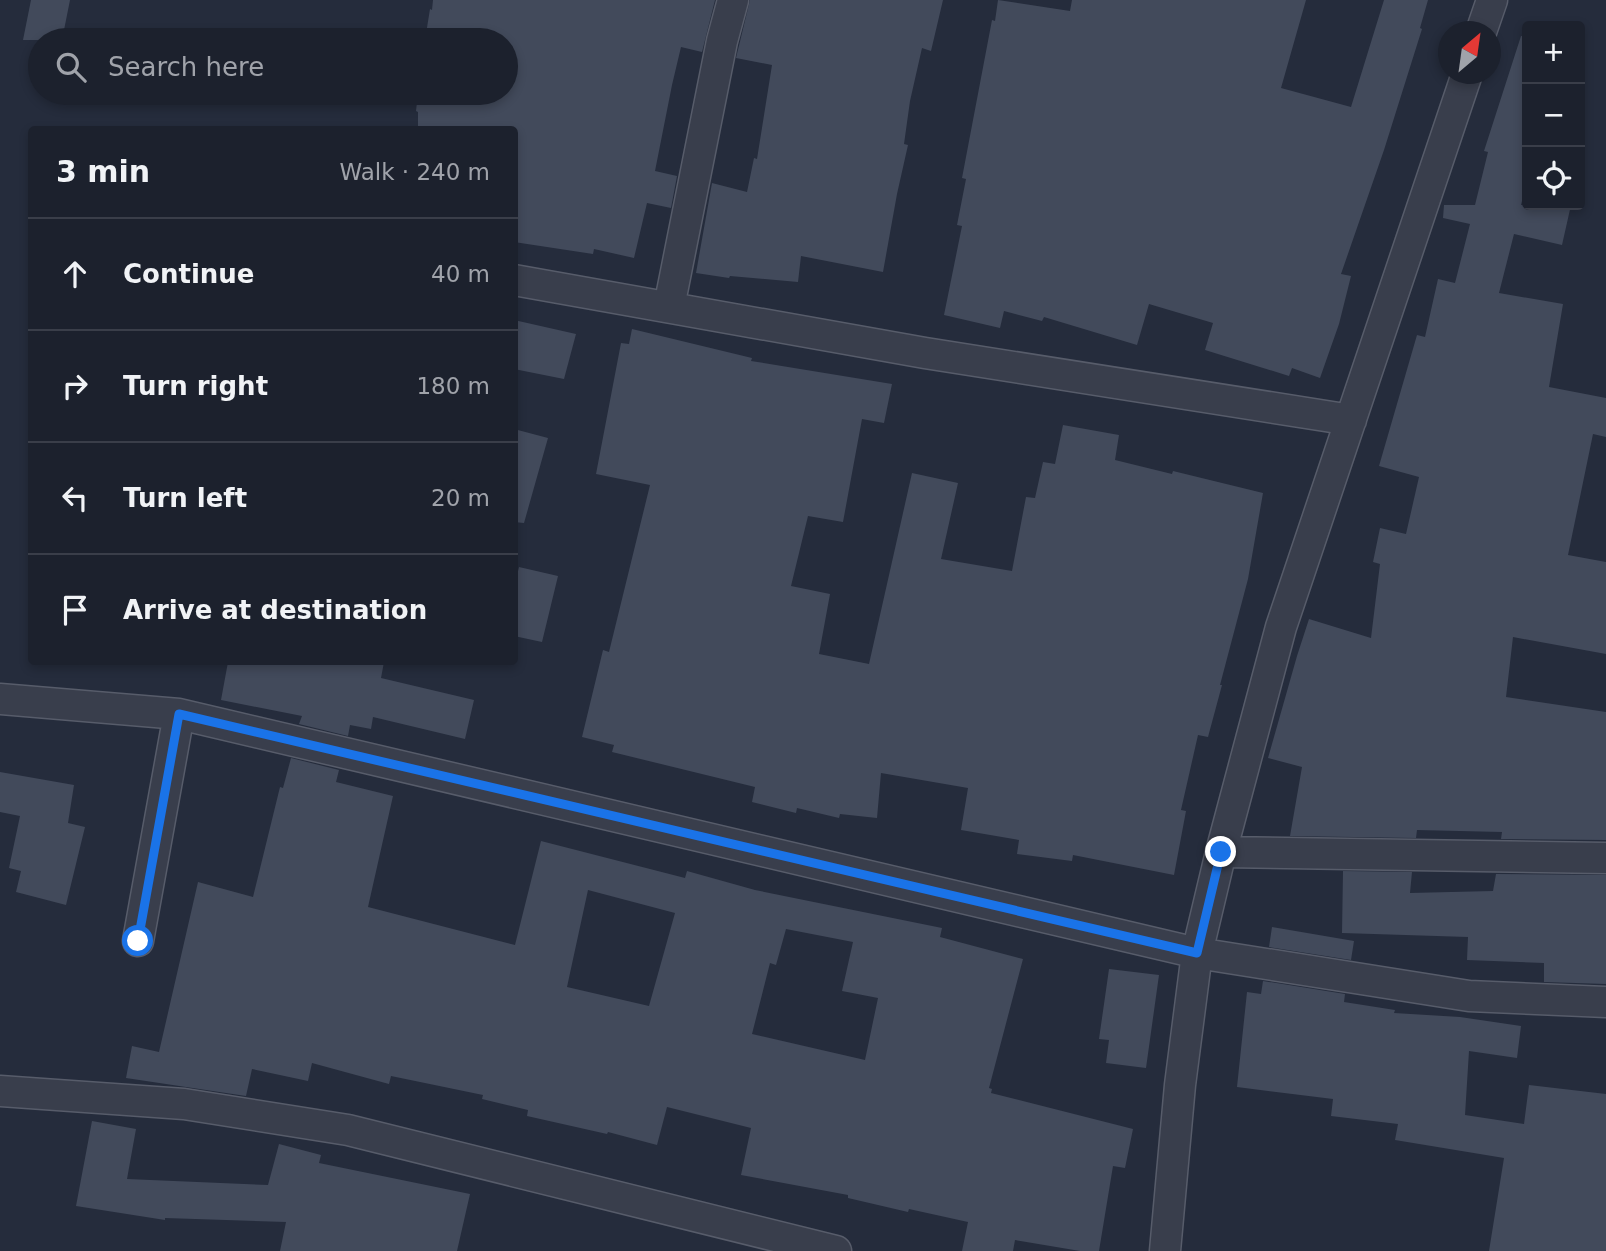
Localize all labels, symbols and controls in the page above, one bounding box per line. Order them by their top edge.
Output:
north arrow [1438,21,1501,84]
map controls [1522,21,1585,210]
button: + [1522,21,1585,84]
search box [28,28,518,105]
icon: search [52,48,90,86]
text: Search here [108,52,264,82]
button: − [1522,84,1585,147]
button: locate [1522,147,1585,210]
text: 3 min [56,154,150,189]
text: Walk · 240 m [339,159,490,185]
icon: ahead [56,255,94,293]
text: Continue [123,259,254,289]
text: 40 m [431,261,490,287]
icon: right [56,367,94,405]
text: Turn right [123,371,268,401]
text: 180 m [416,373,490,399]
icon: left [56,479,94,517]
text: Turn left [123,483,247,513]
text: 20 m [431,485,490,511]
icon: arrive [56,591,94,629]
text: Arrive at destination [123,595,427,625]
route end [1205,836,1236,867]
route start [122,925,153,956]

